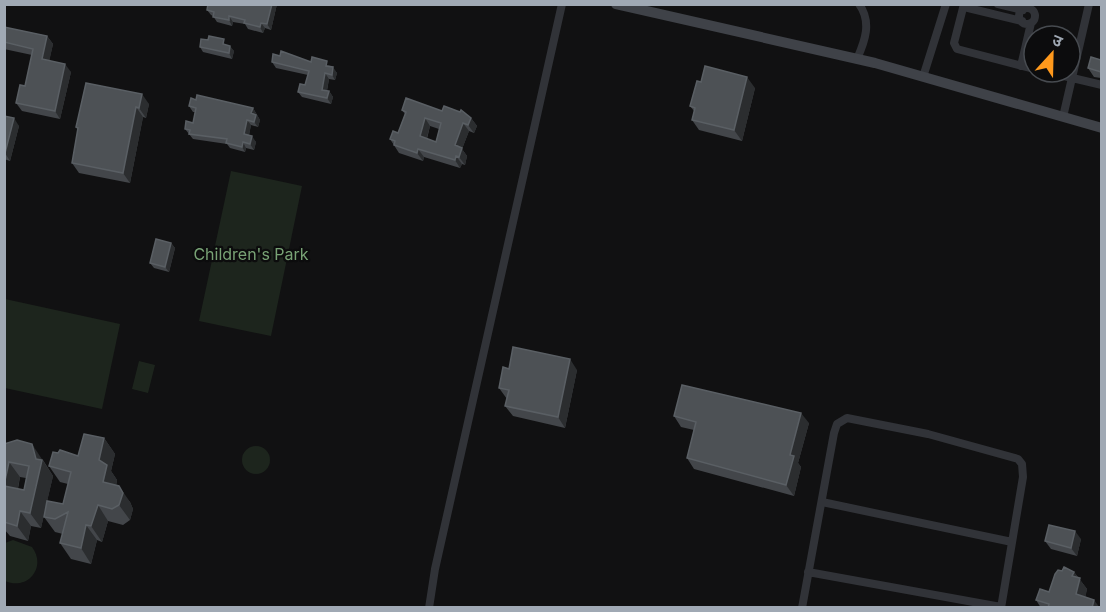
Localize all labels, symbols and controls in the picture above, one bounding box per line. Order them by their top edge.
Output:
north arrow [1022,24,1082,84]
text: उ [1050,29,1066,51]
park label: Children's Park [193,244,309,264]

